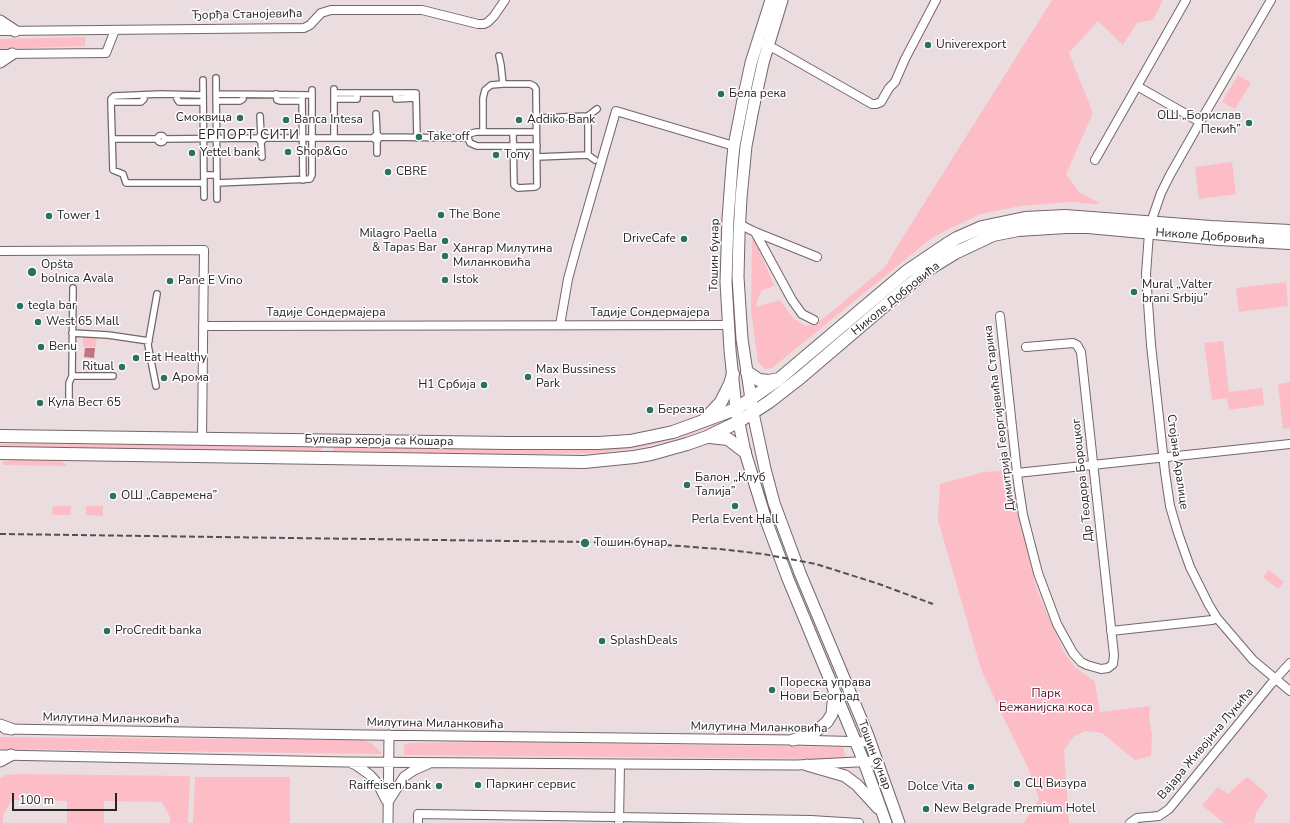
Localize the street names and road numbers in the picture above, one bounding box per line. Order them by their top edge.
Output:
street label: Ђорђа Станојевића [192,7,302,23]
street label: Тошин бунар [707,218,723,292]
street label: Николе Добровића [1155,226,1265,248]
street label: Николе Добровића [849,259,943,339]
street label: Тадије Сондермајера [266,306,386,320]
street label: Тадије Сондермајера [590,306,710,320]
street label: Димитрија Георгијевића Старика [981,324,1019,512]
street label: Стојана Аралице [1163,413,1191,511]
street label: Др Теодора Бороцког [1069,418,1097,542]
street label: Булевар хероја са Кошара [304,433,454,449]
street label: Вајара Живојина Лукића [1155,685,1257,803]
street label: Милутина Миланковића [42,711,180,727]
street label: Милутина Миланковића [366,716,504,732]
street label: Тошин бунар [854,718,894,792]
street label: Милутина Миланковића [690,720,828,736]

